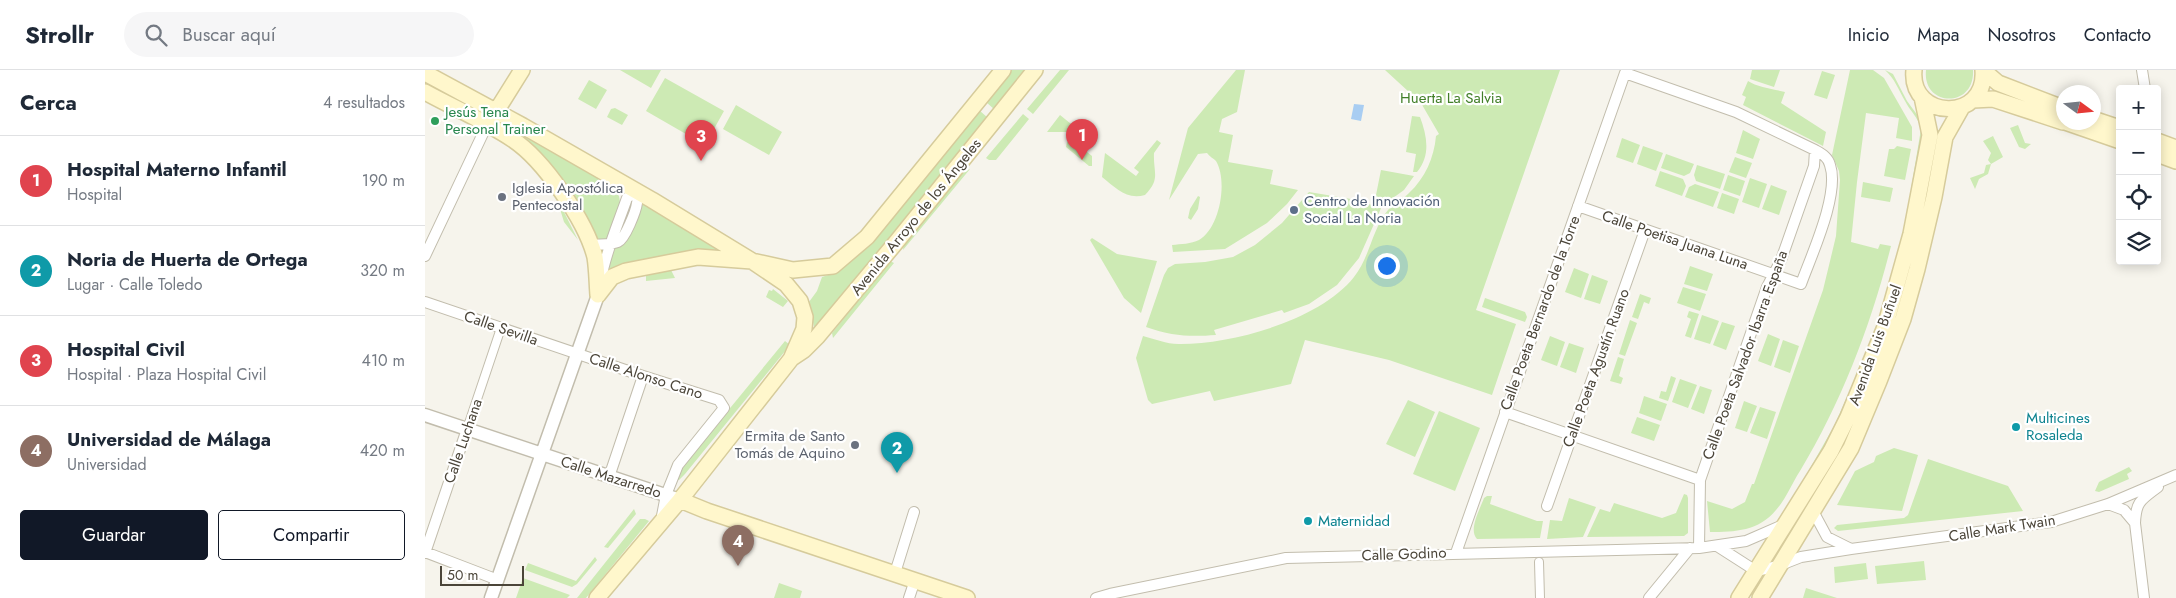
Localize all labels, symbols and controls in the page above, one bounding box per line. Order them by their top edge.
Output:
search box [124,12,474,57]
text: Strollr [25,17,94,52]
icon: search [142,21,170,49]
text: Buscar aquí [182,21,276,48]
text: Inicio [1848,22,1889,48]
text: Mapa [1917,22,1959,48]
text: Nosotros [1987,22,2056,48]
text: Contacto [2084,22,2151,48]
north arrow [2056,85,2101,130]
map controls [2116,85,2161,265]
button: + [2116,85,2161,130]
park label: Huerta La Salvia [1400,87,1502,109]
text: Cerca [20,88,77,118]
text: 4 resultados [323,91,405,114]
place label: Jesús Tena Personal Trainer [443,101,547,140]
marker: Jesús Tena Personal Trainer [429,115,441,127]
pin: 1 [1066,119,1098,160]
pin: 3 [685,120,717,161]
button: − [2116,130,2161,175]
street label: Avenida Arroyo de los Ángeles [846,134,986,300]
text: Hospital Materno Infantil [67,156,287,183]
text: 1 [32,169,40,192]
text: 190 m [362,169,405,192]
button: locate [2116,175,2161,220]
place label: Iglesia Apostólica Pentecostal [512,177,623,216]
text: Hospital [67,183,122,206]
place label: Centro de Innovación Social La Noria [1304,190,1440,229]
marker: Iglesia Apostólica Pentecostal [496,191,508,203]
marker: Centro de Innovación Social La Noria [1288,204,1300,216]
street label: Calle Poetisa Juana Luna [1599,205,1751,275]
street label: Calle Poeta Bernardo de la Torre [1494,212,1586,413]
button: layers [2116,220,2161,265]
text: Noria de Huerta de Ortega [67,246,308,273]
street label: Calle Poeta Salvador Ibarra España [1697,247,1793,463]
your location [1374,253,1400,279]
text: 2 [31,259,41,282]
text: 320 m [360,259,405,282]
text: Lugar · Calle Toledo [67,273,202,296]
street label: Avenida Luis Buñuel [1843,281,1907,409]
street label: Calle Poeta Agustín Ruano [1557,286,1635,450]
street label: Calle Sevilla [461,305,541,351]
text: Hospital Civil [67,336,185,363]
street label: Calle Alonso Cano [586,347,706,405]
text: 3 [31,349,41,372]
text: 410 m [362,349,405,372]
text: Hospital · Plaza Hospital Civil [67,363,266,386]
street label: Calle Luchana [438,396,488,486]
place label: Multicines Rosaleda [2026,407,2090,446]
marker: Multicines Rosaleda [2010,421,2022,433]
place label: Ermita de Santo Tomás de Aquino [735,425,845,464]
text: Universidad de Málaga [67,426,271,453]
pin: 2 [881,432,913,473]
text: 4 [30,439,42,462]
text: 420 m [360,439,405,462]
marker: Ermita de Santo Tomás de Aquino [849,439,861,451]
street label: Calle Mazarredo [558,450,664,504]
text: Universidad [67,453,147,476]
street label: Calle Mark Twain [1947,509,2057,547]
button: Guardar [20,510,208,560]
button: Compartir [218,510,405,560]
place label: Maternidad [1318,510,1390,532]
marker: Maternidad [1302,515,1314,527]
pin: 4 [722,525,754,566]
street label: Calle Godino [1361,542,1447,566]
scale bar [440,563,524,586]
text: 50 m [447,565,478,585]

